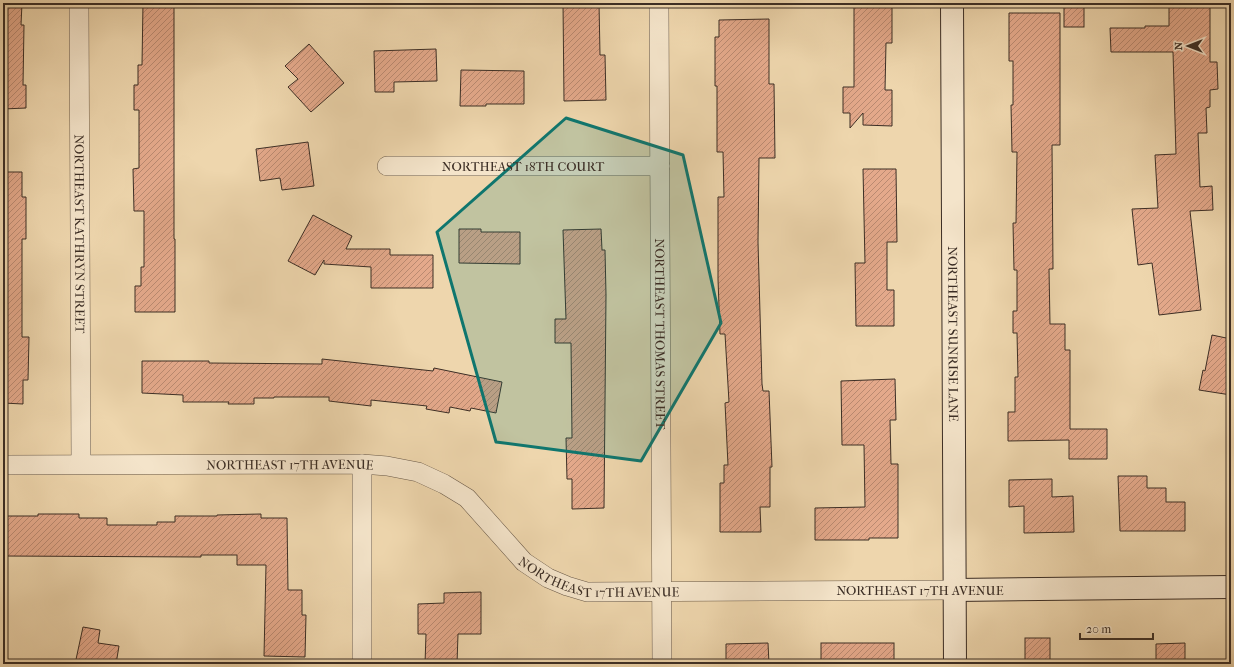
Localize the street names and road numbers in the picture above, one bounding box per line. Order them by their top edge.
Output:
street label: NORTHEAST KATHRYN STREET [72,134,87,334]
street label: NORTHEAST 18TH COURT [442,159,604,174]
street label: NORTHEAST THOMAS STREET [652,238,668,430]
street label: NORTHEAST SUNRISE LANE [945,246,961,422]
street label: NORTHEAST 17TH AVENUE [206,457,374,473]
street label: NORTHEAST 17TH AVENUE [516,554,680,600]
street label: NORTHEAST 17TH AVENUE [836,583,1004,598]

